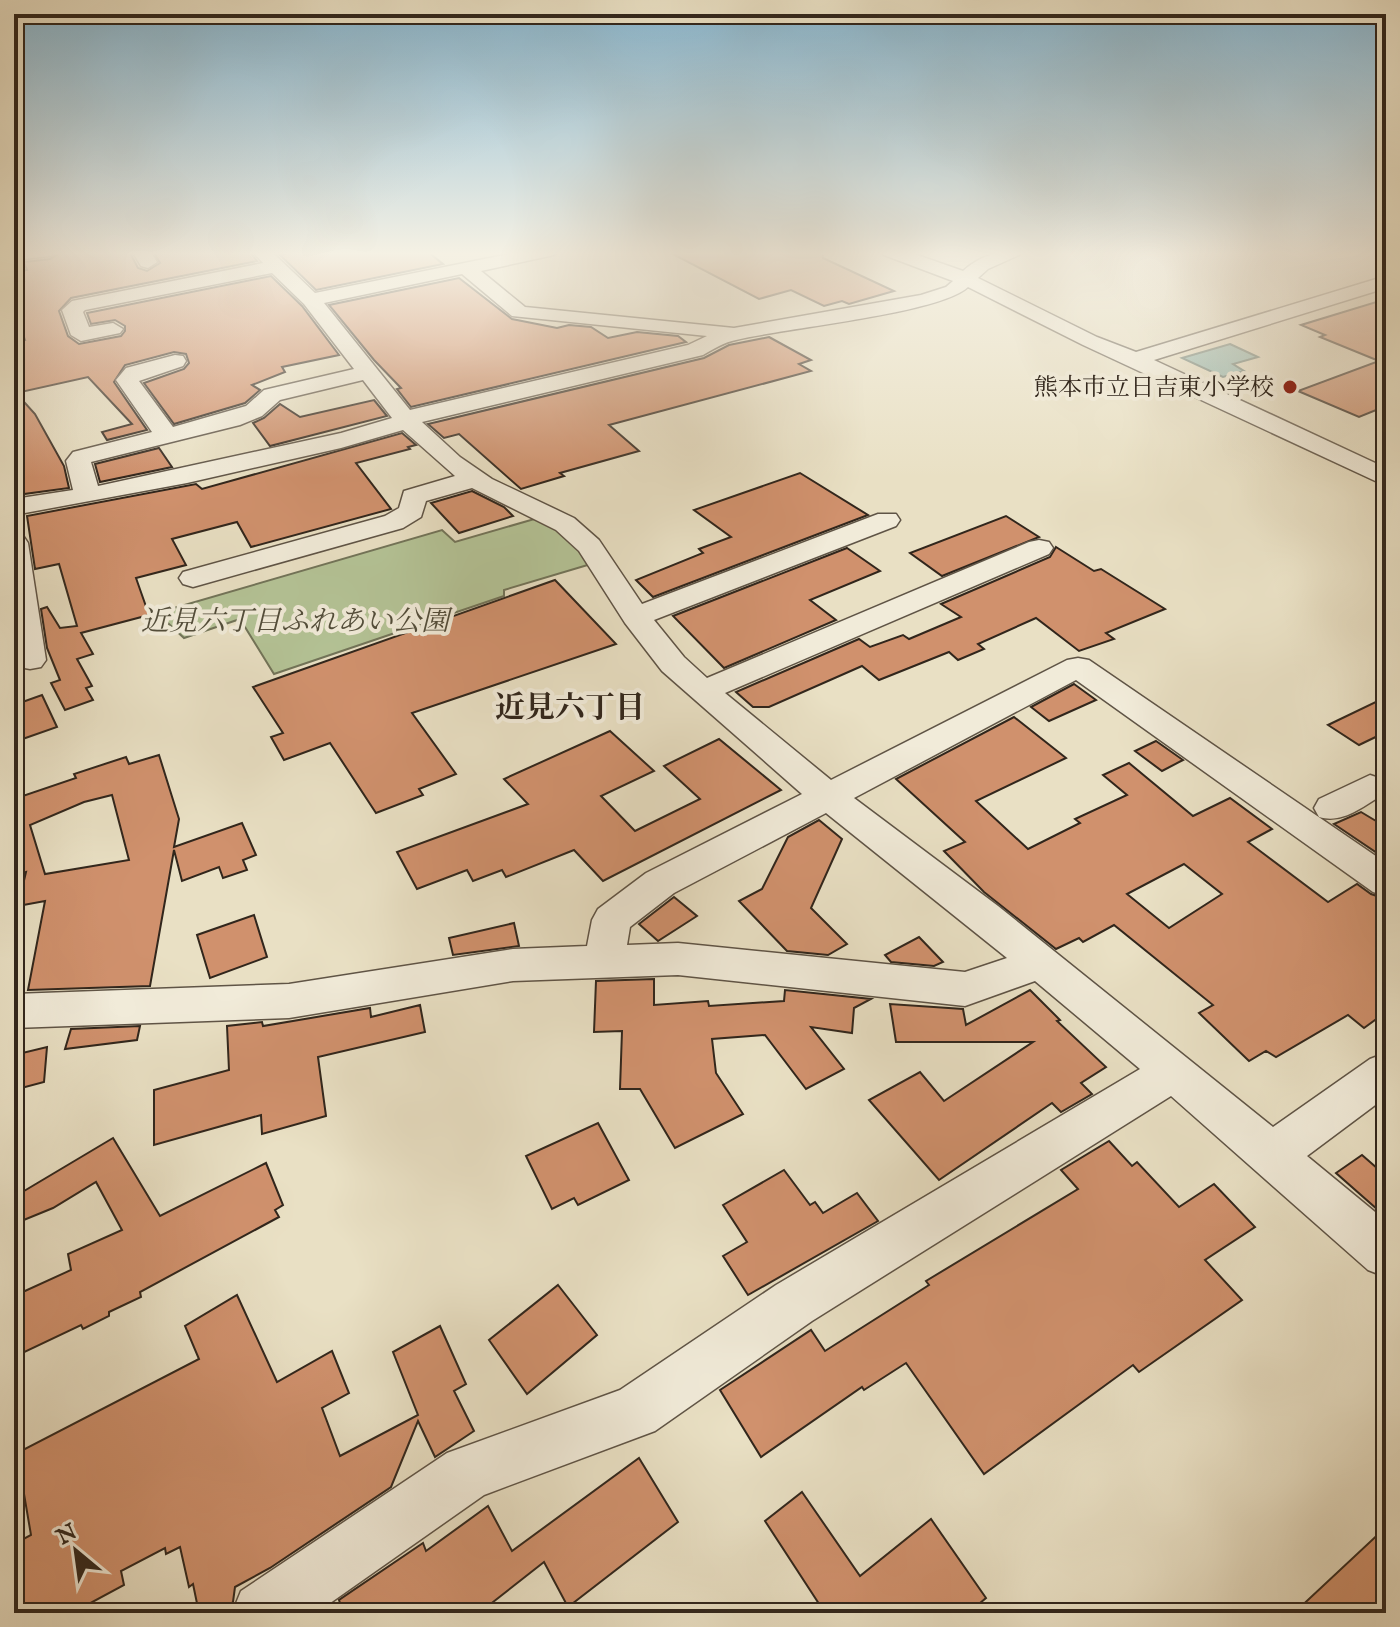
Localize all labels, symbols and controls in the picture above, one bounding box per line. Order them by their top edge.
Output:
place label: 熊本市立日吉東小学校 [1034,373,1274,404]
marker: 熊本市立日吉東小学校 [1281,378,1299,396]
park label: 近見六丁目ふれあい公園 [141,605,453,640]
district label: 近見六丁目 [495,690,645,728]
north arrow [36,1511,116,1591]
text: N [51,1518,82,1553]

